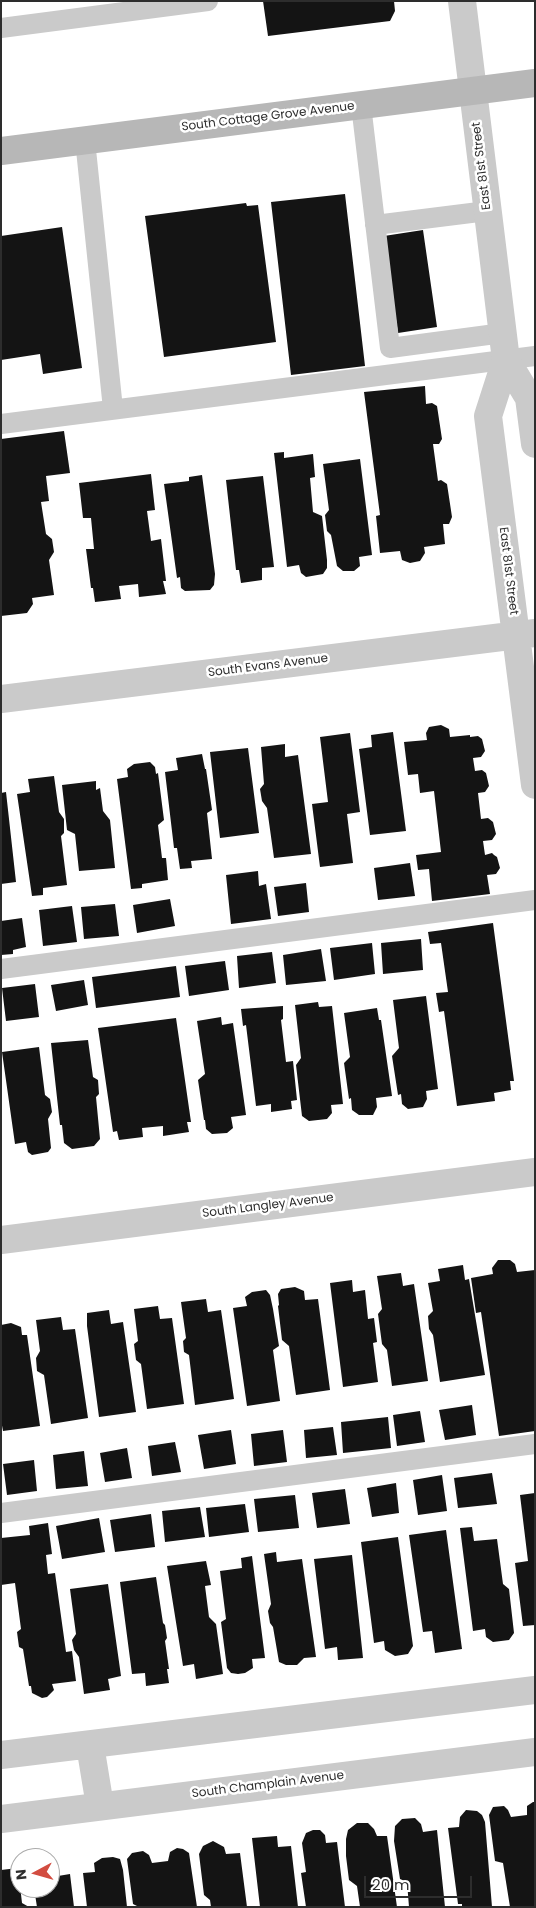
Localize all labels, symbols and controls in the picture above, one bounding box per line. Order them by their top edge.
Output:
street label: South Cottage Grove Avenue [181,99,355,135]
street label: East 81st Street [469,121,495,211]
street label: East 81st Street [495,526,521,616]
street label: South Evans Avenue [207,651,329,681]
street label: South Langley Avenue [202,1191,334,1221]
street label: South Champlain Avenue [191,1769,345,1801]
north arrow [10,1848,60,1898]
scale bar [366,1866,474,1898]
text: N [11,1868,32,1881]
text: 20 m [372,1874,410,1895]

